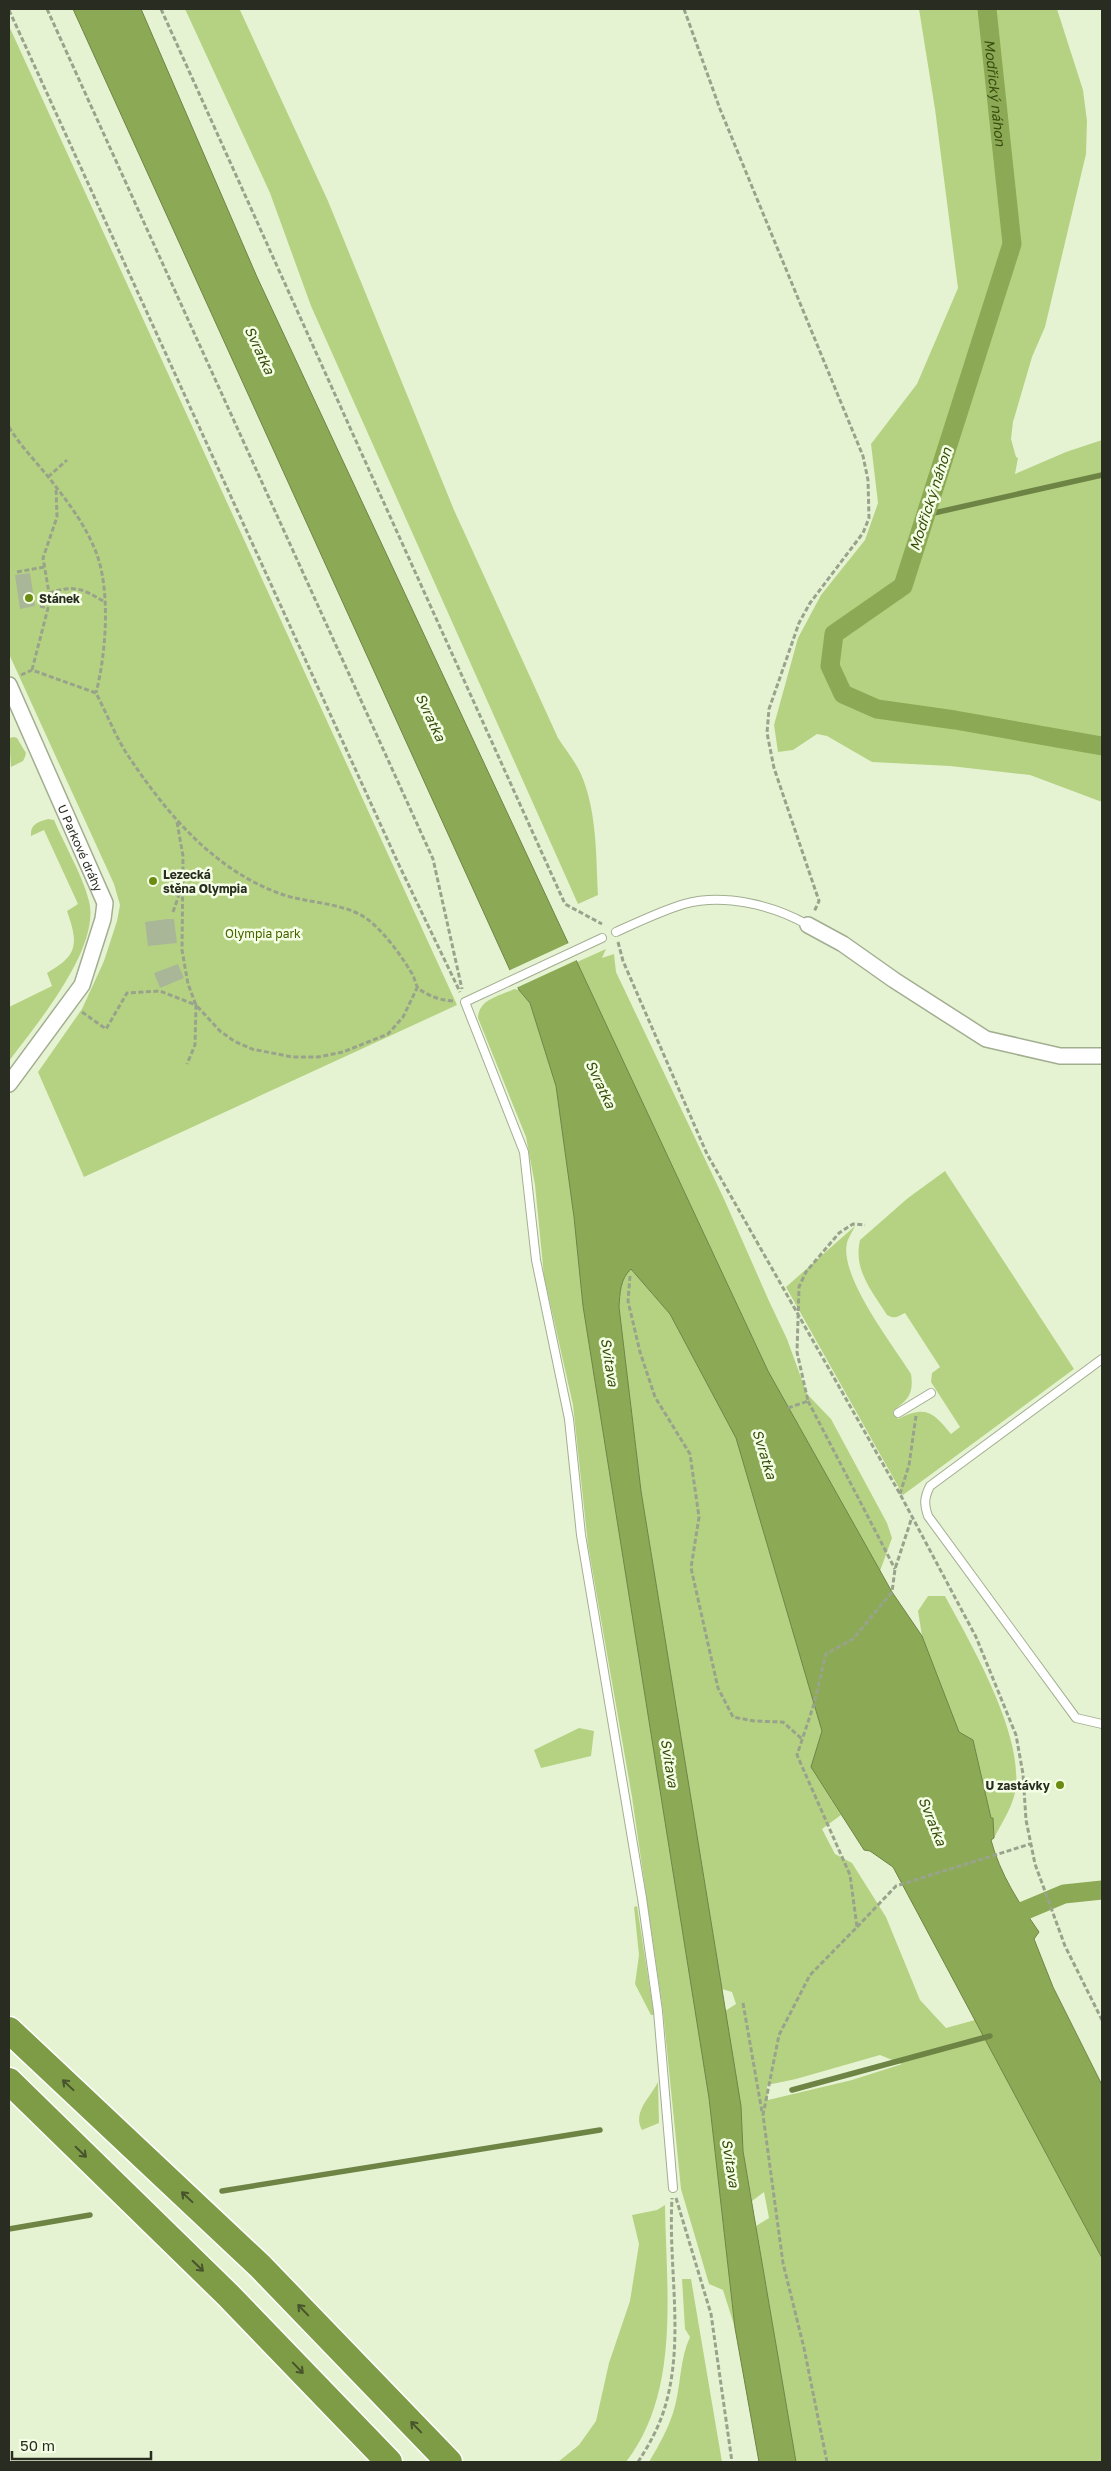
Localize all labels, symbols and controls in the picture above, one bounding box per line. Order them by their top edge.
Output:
water label: Modřický náhon [982,38,1010,148]
water label: Svratka [242,323,279,378]
water label: Modřický náhon [905,444,955,553]
place label: Stánek [39,591,80,606]
marker: Stánek [23,592,35,604]
water label: Svratka [413,690,450,745]
street label: U Parkové dráhy [55,802,107,894]
place label: Lezecká stěna Olympia [163,867,247,896]
marker: Lezecká stěna Olympia [147,875,159,887]
park label: Olympia park [225,926,301,941]
water label: Svratka [583,1057,620,1112]
water label: Svitava [598,1336,622,1389]
water label: Svratka [749,1427,781,1482]
water label: Svitava [658,1737,682,1790]
place label: U zastávky [985,1778,1051,1793]
marker: U zastávky [1054,1779,1066,1791]
water label: Svratka [916,1794,951,1849]
one-way arrow [62,2080,75,2092]
water label: Svitava [719,2137,743,2190]
one-way arrow [75,2146,88,2158]
one-way arrow [180,2191,193,2203]
one-way arrow [191,2259,203,2271]
one-way arrow [297,2304,309,2316]
one-way arrow [292,2362,304,2374]
one-way arrow [409,2421,422,2433]
scale bar [12,2428,151,2460]
text: 50 m [20,2436,55,2454]

